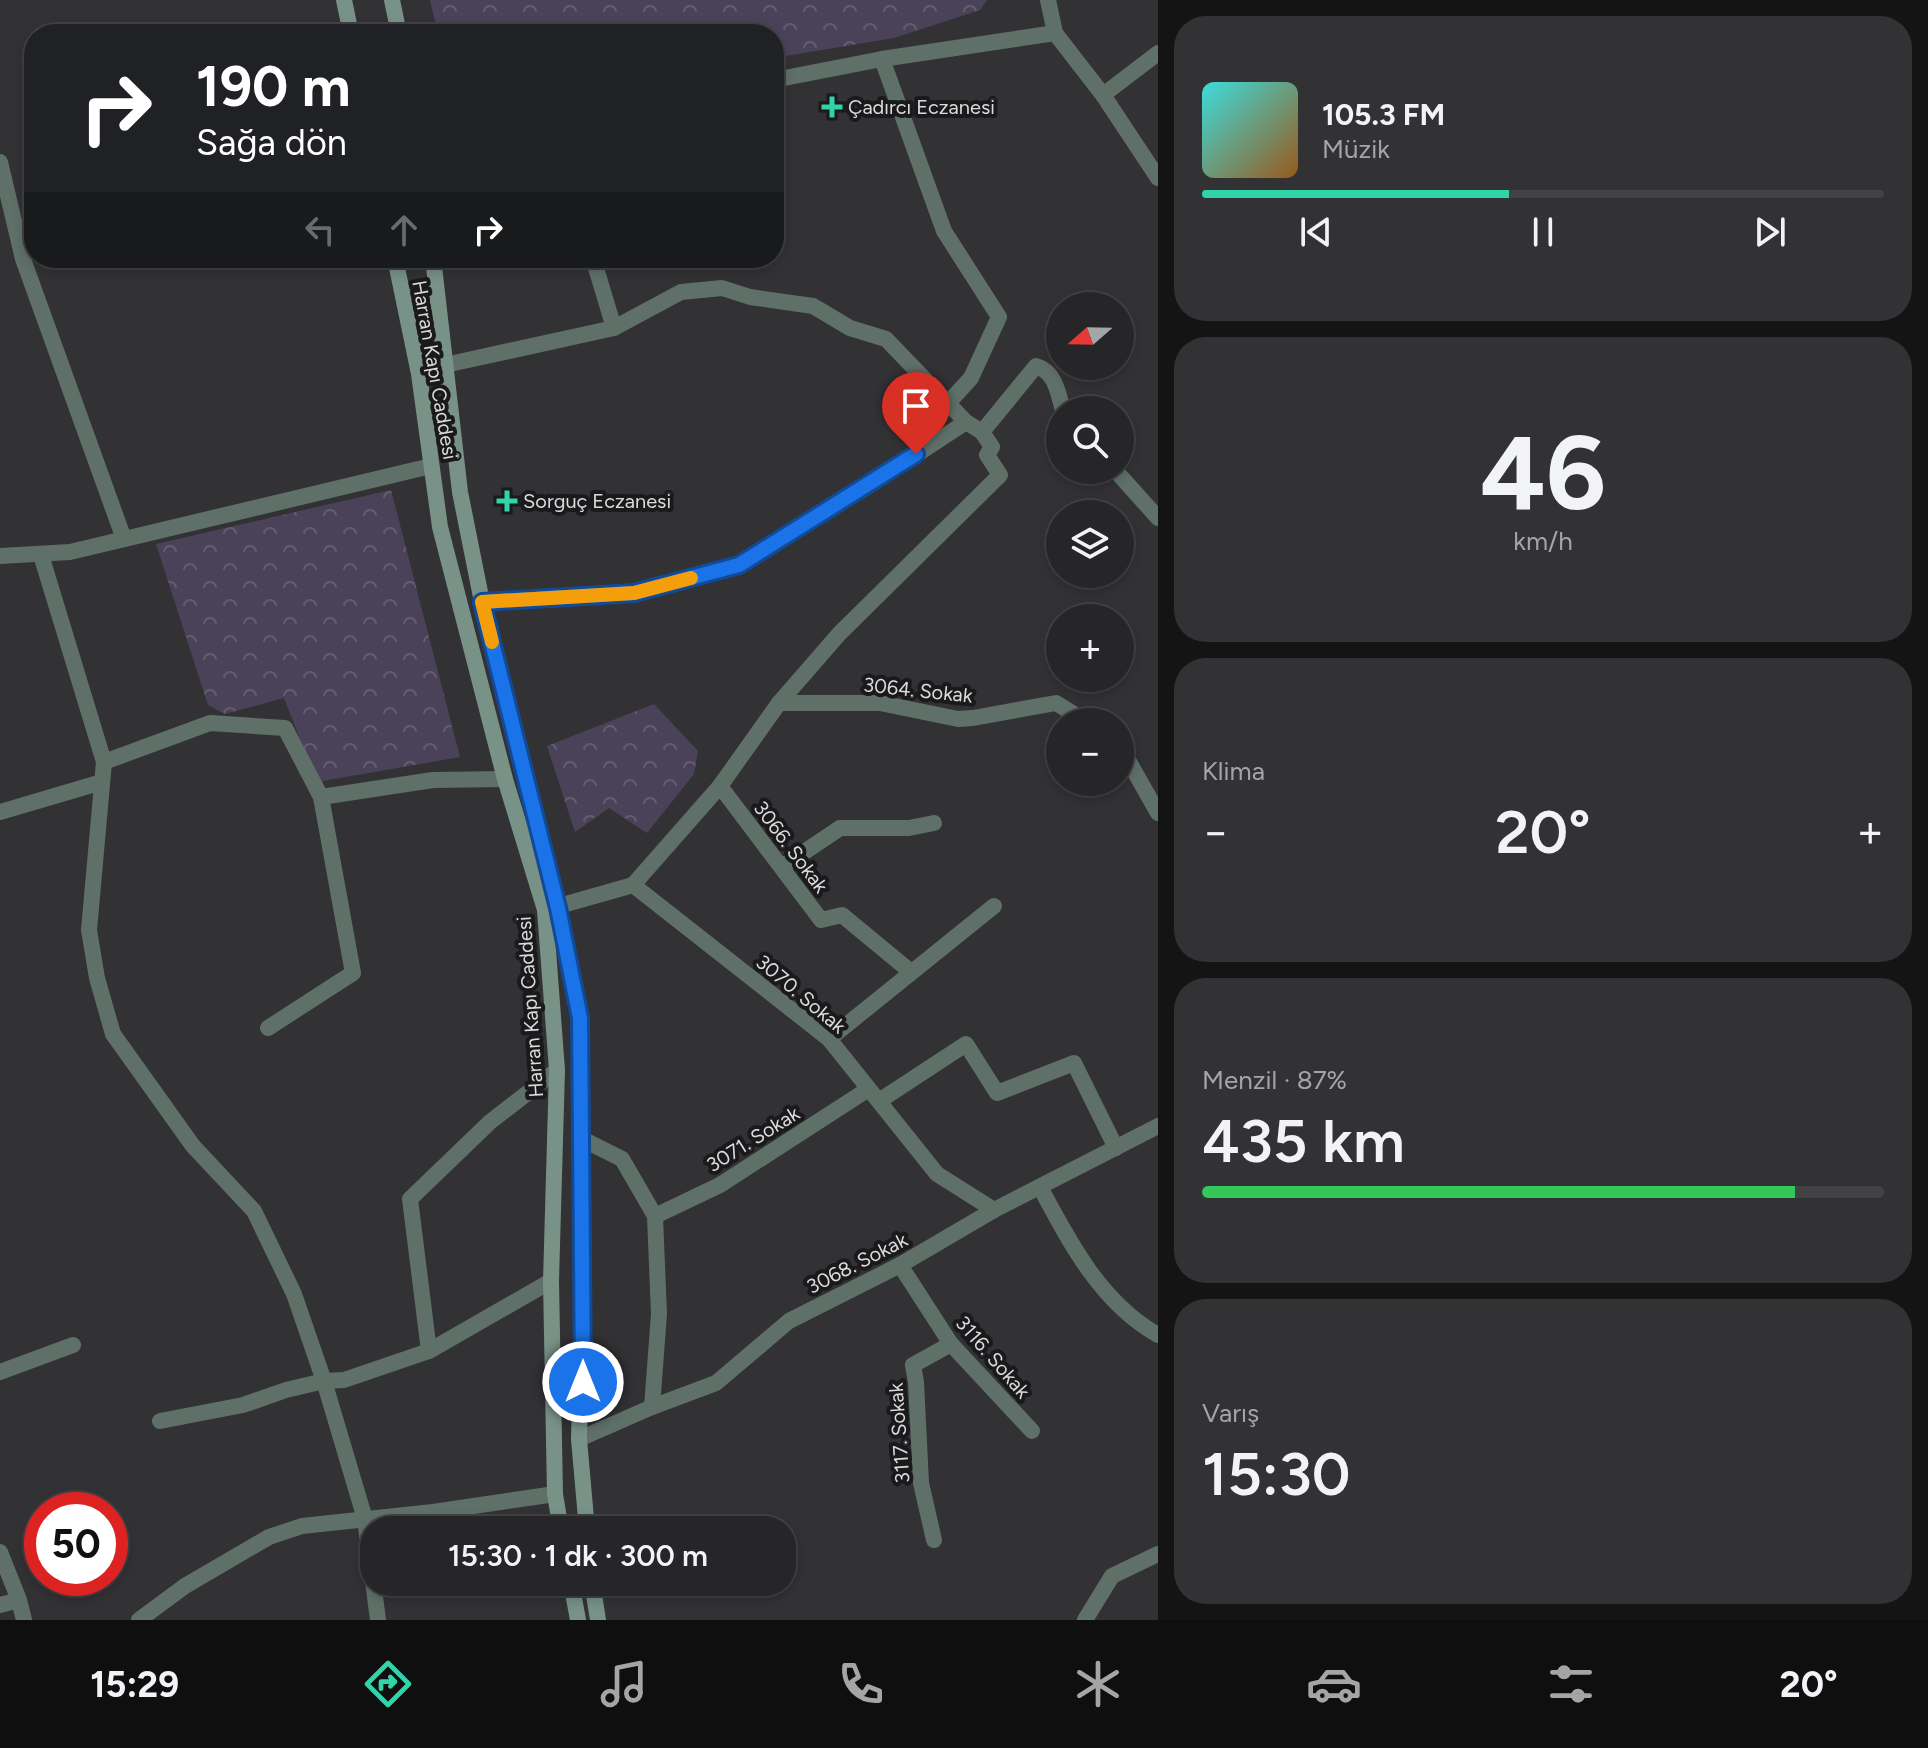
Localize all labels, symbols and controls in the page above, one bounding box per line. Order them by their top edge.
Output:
text: 190 m [196,53,351,120]
icon: right [64,56,168,160]
place label: Çadırcı Eczanesi [848,95,995,119]
text: 105.3 FM [1322,96,1445,133]
marker: Çadırcı Eczanesi [823,98,841,116]
text: Sağa dön [196,121,347,164]
text: Müzik [1322,133,1390,165]
icon: left [298,208,342,252]
icon: ahead [382,208,426,252]
icon: right [466,208,510,252]
icon: previous [1294,210,1338,254]
icon: pause [1521,210,1565,254]
icon: next [1748,210,1792,254]
street label: Harran Kapı Caddesi [407,278,463,462]
north arrow [1046,292,1134,380]
map controls [1046,292,1134,796]
pin [882,372,950,454]
icon: arrive [894,384,938,428]
button: search [1046,396,1134,484]
text: 46 [1480,410,1606,535]
place label: Sorguç Eczanesi [523,489,671,513]
marker: Sorguç Eczanesi [498,492,516,510]
button: layers [1046,500,1134,588]
text: km/h [1513,525,1573,557]
button: + [1046,604,1134,692]
street label: 3064. Sokak [862,672,974,708]
button: − [1046,708,1134,796]
text: Klima [1202,755,1265,787]
street label: 3066. Sokak [749,796,833,898]
text: 20° [1495,796,1591,868]
text: − [1202,805,1229,858]
text: + [1857,805,1884,858]
street label: Harran Kapı Caddesi [512,916,548,1098]
street label: 3070. Sokak [751,950,851,1039]
text: Menzil · 87% [1202,1064,1347,1096]
street label: 3071. Sokak [702,1101,804,1177]
text: 435 km [1202,1105,1405,1177]
street label: 3068. Sokak [803,1227,912,1299]
street label: 3116. Sokak [951,1311,1035,1403]
position arrow [541,1340,625,1424]
street label: 3117. Sokak [884,1382,914,1484]
text: Varış [1202,1397,1259,1429]
text: 15:30 [1202,1438,1351,1510]
speed limit sign: 50 [24,1492,128,1596]
text: 15:30 · 1 dk · 300 m [448,1537,708,1574]
icon: directions [360,1656,416,1712]
icon: music [596,1656,652,1712]
icon: phone [833,1656,889,1712]
icon: climate [1070,1656,1126,1712]
icon: car [1306,1656,1362,1712]
icon: filters [1543,1656,1599,1712]
text: 15:29 [90,1663,179,1706]
text: 20° [1780,1663,1838,1706]

